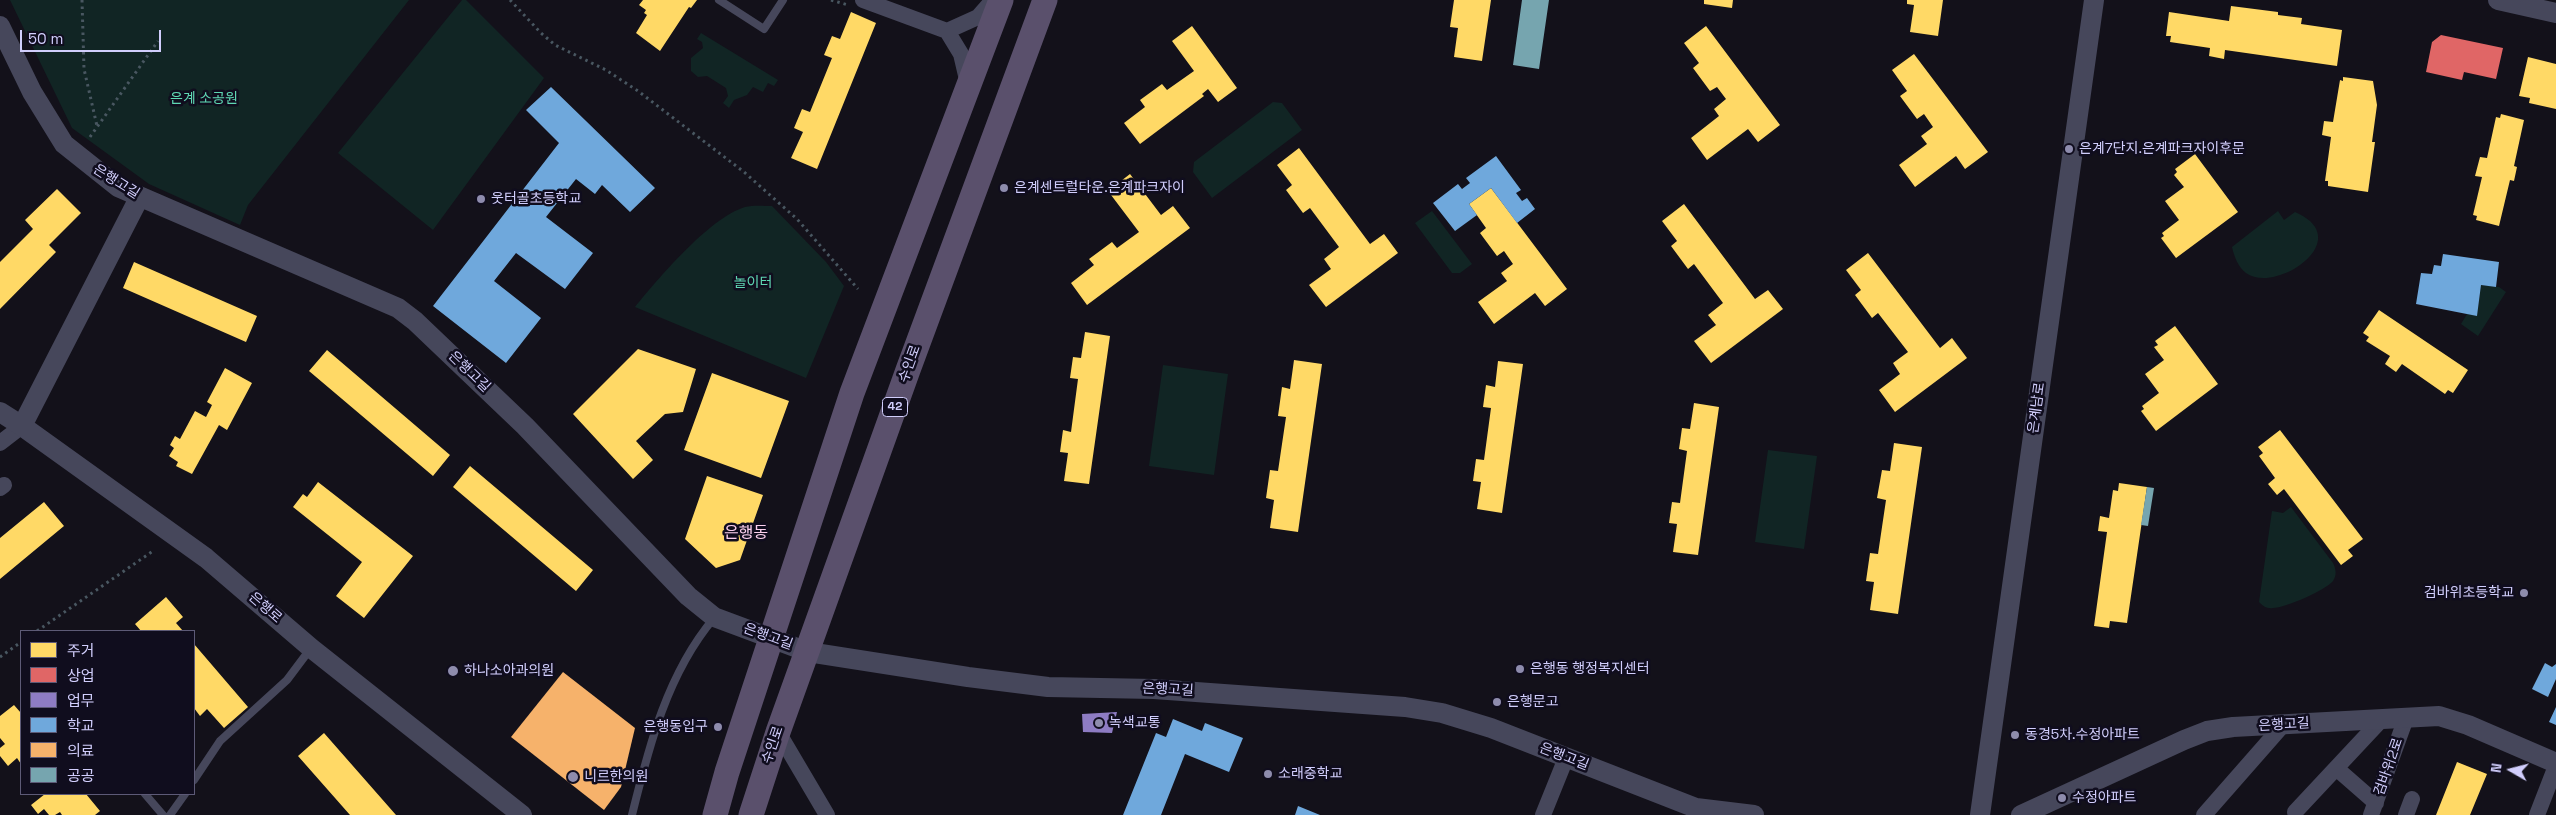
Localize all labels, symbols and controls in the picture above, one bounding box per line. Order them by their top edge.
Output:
scale bar [22,20,164,52]
text: 50 m [28,29,63,48]
park label: 은계 소공원 [170,91,238,107]
place label: 은계7단지.은계파크자이후문 [2079,141,2245,157]
marker: 은계7단지.은계파크자이후문 [2063,143,2075,155]
street label: 은행고길 [90,161,142,203]
place label: 은계센트럴타운.은계파크자이 [1014,180,1185,196]
marker: 은계센트럴타운.은계파크자이 [998,182,1010,194]
place label: 웃터골초등학교 [491,191,581,207]
marker: 웃터골초등학교 [475,193,487,205]
park label: 놀이터 [734,275,772,291]
street label: 수인로 [895,343,925,385]
street label: 은행고길 [445,348,493,396]
street label: 은계남로 [2025,381,2049,435]
road number: 42 [882,398,908,417]
district label: 은행동 [724,524,768,544]
place label: 검바위초등학교 [2424,585,2514,601]
marker: 검바위초등학교 [2518,587,2530,599]
street label: 은행로 [245,589,285,627]
street label: 은행고길 [741,620,795,654]
legend [20,630,195,795]
text: 주거 [67,641,95,660]
place label: 은행동 행정복지센터 [1530,661,1650,677]
place label: 하나소아과의원 [464,663,554,679]
marker: 은행동 행정복지센터 [1514,663,1526,675]
marker: 하나소아과의원 [446,664,460,678]
text: 상업 [67,666,95,685]
street label: 은행고길 [1142,680,1194,700]
text: 업무 [67,691,95,710]
place label: 은행문고 [1507,694,1559,710]
marker: 은행문고 [1491,696,1503,708]
place label: 녹색교통 [1109,715,1161,731]
street label: 은행고길 [2258,715,2310,735]
text: 학교 [67,716,95,735]
marker: 녹색교통 [1093,717,1105,729]
place label: 은행동입구 [644,719,708,735]
marker: 은행동입구 [712,721,724,733]
street label: 수인로 [759,724,787,766]
place label: 동경5차.수정아파트 [2025,727,2140,743]
marker: 동경5차.수정아파트 [2009,729,2021,741]
street label: 검바위2로 [2371,736,2407,798]
street label: 은행고길 [1537,740,1591,774]
text: 의료 [67,741,95,760]
north arrow [2486,745,2536,795]
text: N [2487,762,2506,774]
text: 공공 [67,766,95,785]
place label: 소래중학교 [1278,766,1342,782]
marker: 소래중학교 [1262,768,1274,780]
place label: 니르한의원 [584,769,648,785]
marker: 니르한의원 [566,770,580,784]
place label: 수정아파트 [2072,790,2136,806]
marker: 수정아파트 [2056,792,2068,804]

